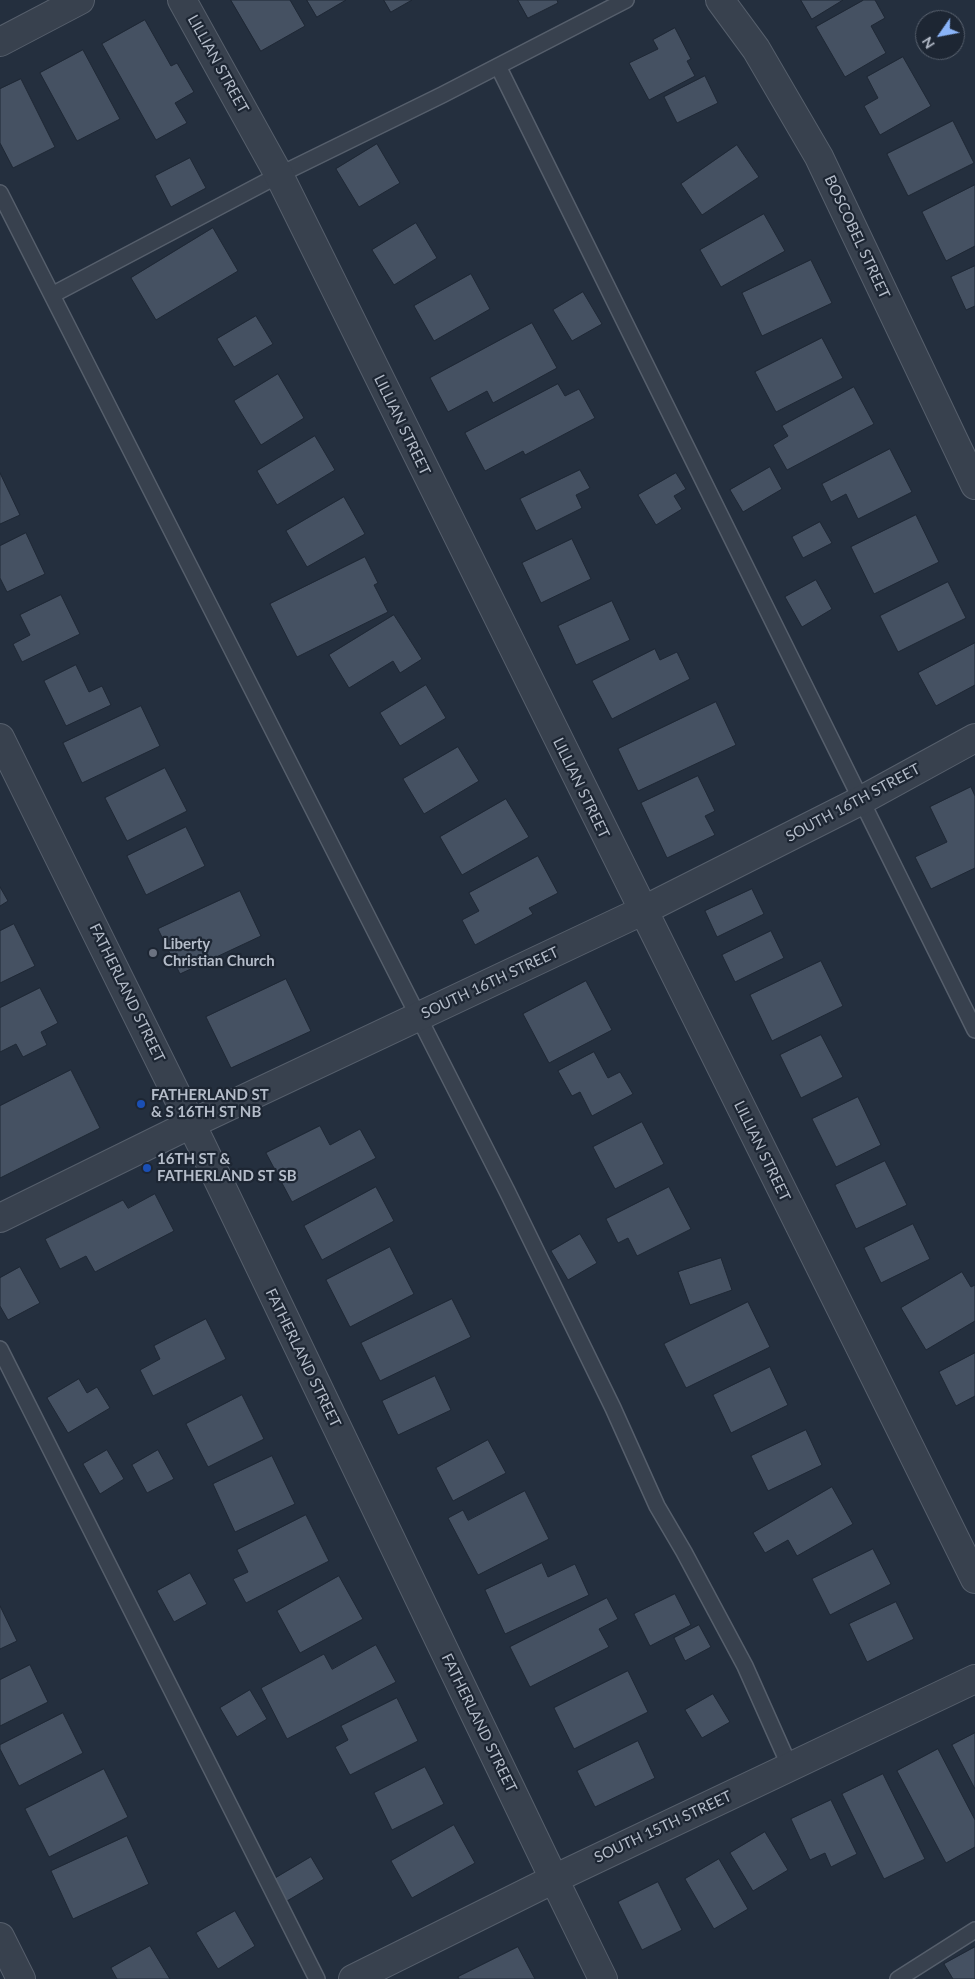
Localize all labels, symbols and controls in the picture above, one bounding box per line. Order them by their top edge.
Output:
north arrow [915,10,965,60]
street label: LILLIAN STREET [184,12,252,116]
text: N [918,34,938,52]
street label: BOSCOBEL STREET [820,172,894,302]
street label: LILLIAN STREET [370,372,434,478]
street label: LILLIAN STREET [549,735,613,841]
street label: SOUTH 16TH STREET [783,760,923,846]
street label: FATHERLAND STREET [86,921,168,1065]
place label: Liberty Christian Church [163,935,275,970]
street label: SOUTH 16TH STREET [418,943,562,1023]
marker: Liberty Christian Church [147,947,159,959]
place label: FATHERLAND ST & S 16TH ST NB [151,1086,269,1121]
marker: FATHERLAND ST & S 16TH ST NB [135,1098,147,1110]
street label: LILLIAN STREET [730,1098,794,1204]
place label: 16TH ST & FATHERLAND ST SB [157,1150,297,1185]
marker: 16TH ST & FATHERLAND ST SB [141,1162,153,1174]
street label: FATHERLAND STREET [262,1286,344,1430]
street label: FATHERLAND STREET [438,1651,520,1795]
street label: SOUTH 15TH STREET [591,1787,735,1867]

